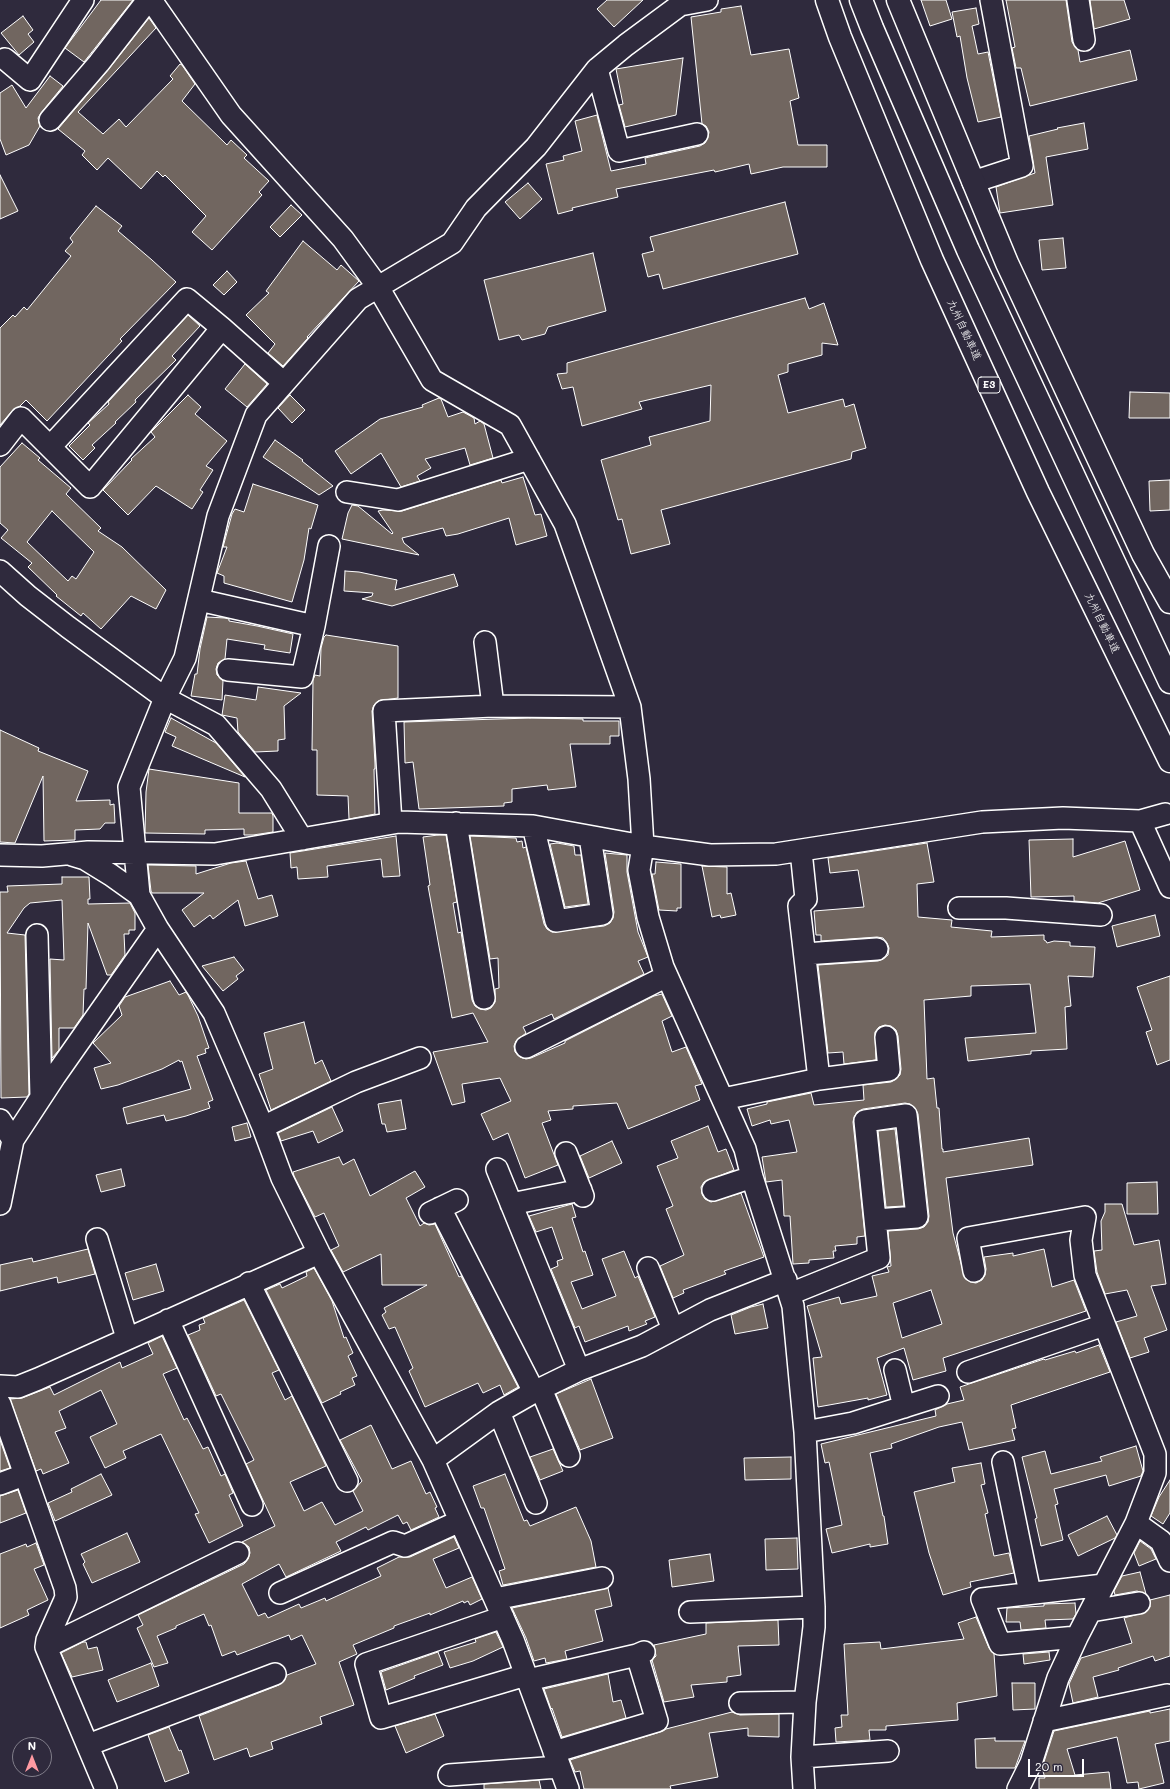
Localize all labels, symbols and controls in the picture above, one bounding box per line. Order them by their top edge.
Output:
street label: 九州自動車道 [944,297,984,363]
road number: E3 [978,377,1000,393]
street label: 九州自動車道 [1082,590,1122,656]
north arrow [12,1737,52,1777]
text: N [28,1738,36,1753]
scale bar [1030,1751,1086,1777]
text: 20 m [1035,1758,1063,1774]

